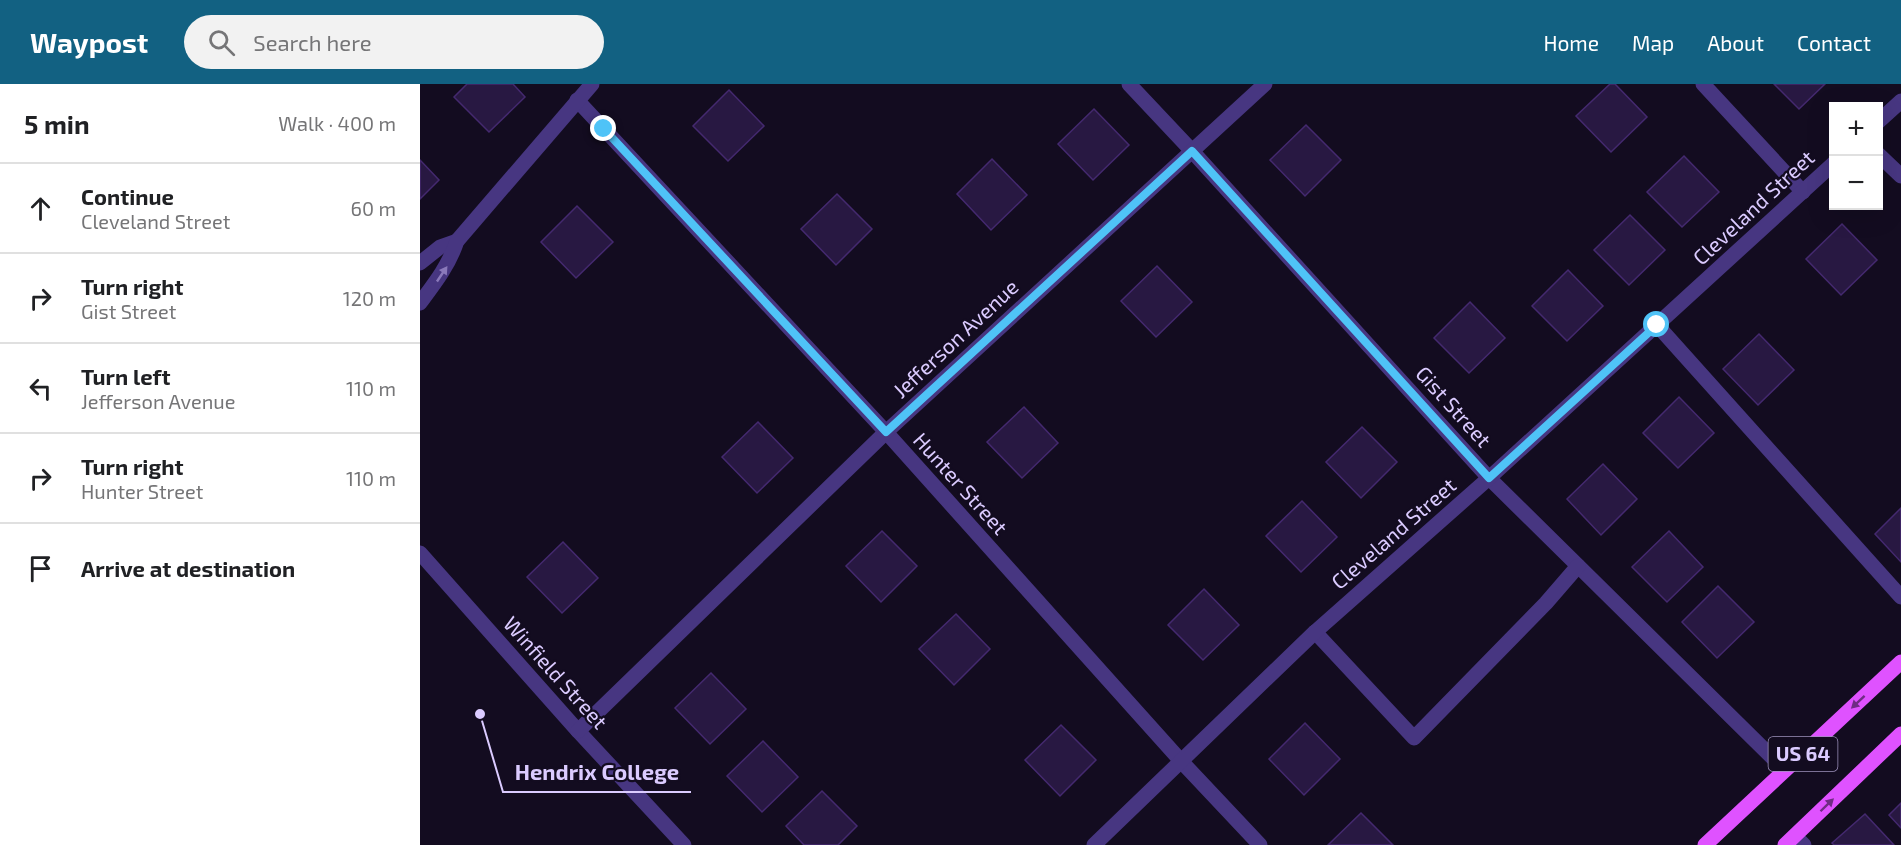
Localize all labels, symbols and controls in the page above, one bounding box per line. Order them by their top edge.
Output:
search box [184,15,604,69]
text: Waypost [30,25,148,59]
icon: search [205,26,238,59]
text: Search here [253,29,372,55]
text: Home [1543,30,1599,55]
text: Map [1632,30,1674,55]
text: About [1707,30,1764,55]
text: Contact [1797,30,1871,55]
map controls [1829,102,1883,210]
button: + [1829,102,1883,156]
text: 5 min [24,108,90,139]
text: Walk · 400 m [278,111,396,135]
route end [590,115,616,141]
street label: Cleveland Street [1687,144,1819,269]
button: − [1829,156,1883,210]
text: Continue [81,183,174,209]
icon: ahead [24,192,57,225]
text: 60 m [351,196,396,220]
text: Cleveland Street [81,209,230,233]
one-way arrow [436,266,448,282]
text: Turn right [81,273,183,299]
street label: Jefferson Avenue [887,273,1023,402]
icon: right [24,282,57,315]
text: 120 m [343,286,396,310]
text: Gist Street [81,299,176,323]
route start [1643,311,1669,337]
street label: Gist Street [1411,360,1497,452]
text: Turn left [81,363,170,389]
icon: left [24,372,57,405]
text: 110 m [346,376,396,400]
text: Jefferson Avenue [81,389,236,413]
street label: Hunter Street [909,427,1013,539]
text: Turn right [81,453,183,479]
icon: right [24,462,57,495]
text: 110 m [346,466,396,490]
street label: Cleveland Street [1326,472,1460,594]
text: Hunter Street [81,479,203,503]
icon: arrive [24,552,57,585]
text: Arrive at destination [81,555,295,581]
street label: Winfield Street [499,611,613,733]
one-way arrow [1851,695,1866,708]
road number: US 64 [1768,737,1838,771]
callout: Hendrix College [503,752,691,792]
text: Hendrix College [515,758,679,784]
one-way arrow [1820,798,1834,812]

